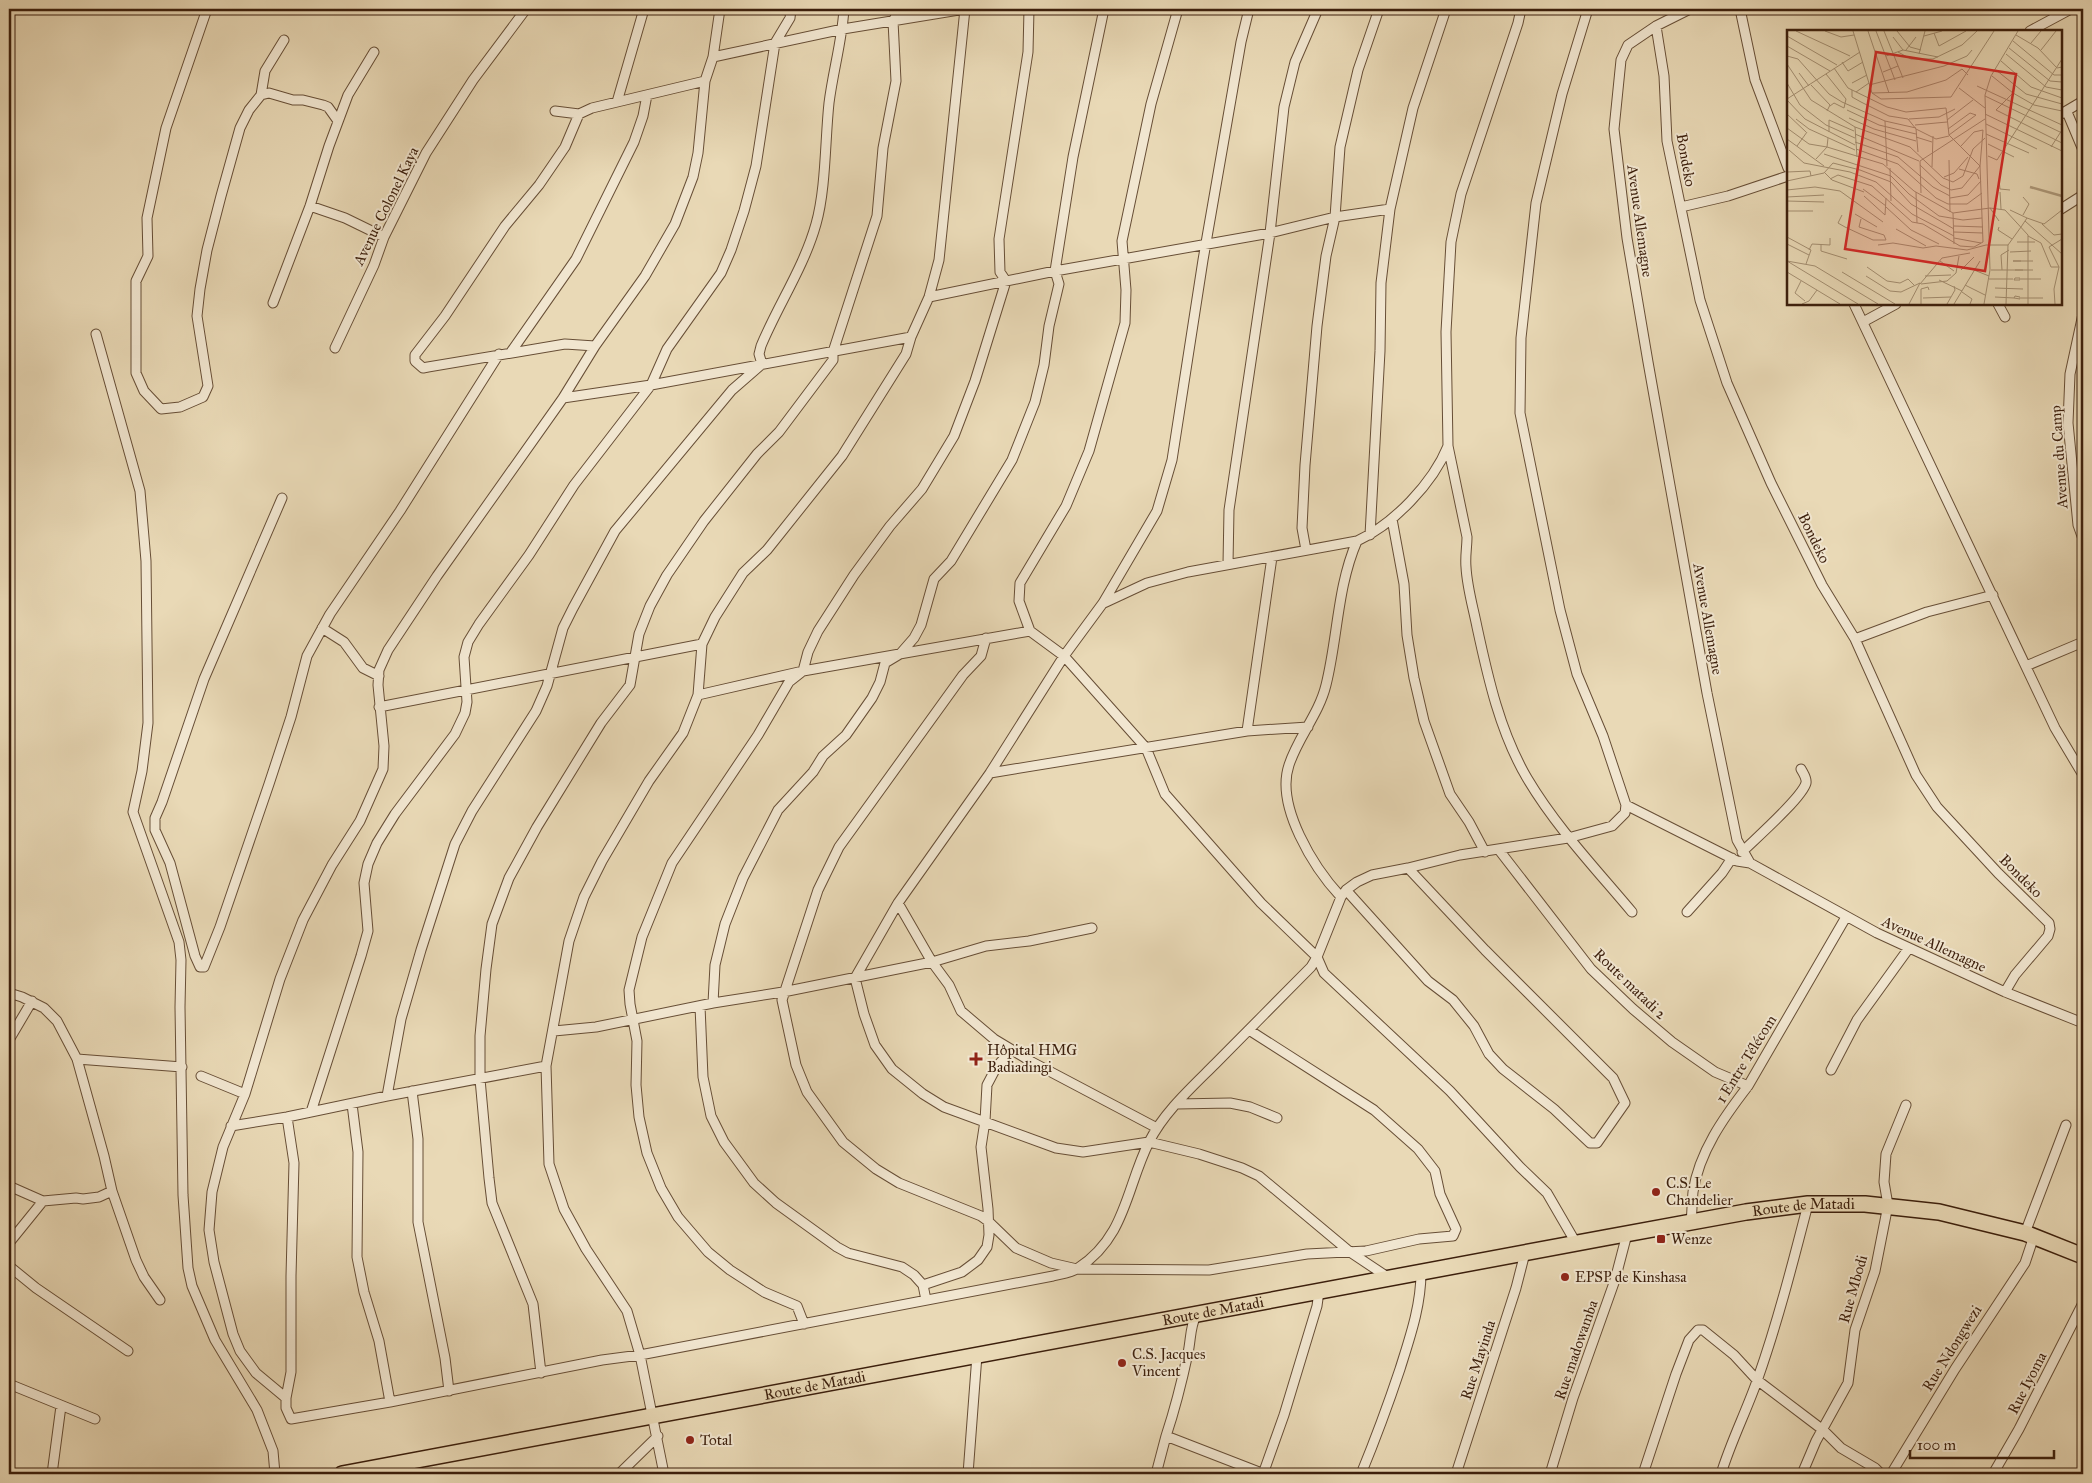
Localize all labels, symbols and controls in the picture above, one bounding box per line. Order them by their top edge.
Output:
inset map [1787,30,2062,305]
street label: Bondeko [1672,132,1700,188]
street label: Avenue Colonel Kaya [349,143,423,269]
street label: Avenue Allemagne [1623,163,1657,278]
street label: Avenue du Camp [2046,405,2072,510]
street label: Bondeko [1794,510,1834,566]
street label: Avenue Allemagne [1689,561,1727,676]
street label: Bondeko [1996,851,2047,902]
street label: Avenue Allemagne [1878,912,1989,976]
street label: Route matadi 2 [1590,945,1670,1023]
street label: 1 Entre Télécom [1712,1011,1780,1106]
place label: Hôpital HMG Badiadingi [987,1041,1077,1076]
marker: Hôpital HMG Badiadingi [969,1052,983,1066]
place label: C.S. Le Chandelier [1666,1174,1733,1209]
marker: C.S. Le Chandelier [1650,1186,1662,1198]
street label: Route de Matadi [1751,1195,1855,1220]
place label: Wenze [1671,1230,1712,1248]
marker: Wenze [1655,1233,1667,1245]
street label: Rue Mbodi [1835,1253,1871,1325]
place label: EPSP de Kinshasa [1575,1268,1687,1286]
marker: EPSP de Kinshasa [1559,1271,1571,1283]
street label: Route de Matadi [1161,1293,1265,1329]
street label: Rue madowamba [1551,1297,1602,1402]
street label: Rue Ndongwezi [1918,1302,1986,1394]
street label: Rue Mayinda [1457,1317,1500,1402]
place label: C.S. Jacques Vincent [1131,1345,1206,1380]
street label: Rue Iyoma [2004,1348,2051,1417]
marker: C.S. Jacques Vincent [1116,1357,1128,1369]
street label: Route de Matadi [762,1367,867,1404]
scale bar [1910,1428,2053,1460]
place label: Total [700,1431,733,1449]
marker: Total [684,1434,696,1446]
text: 100 m [1917,1436,1957,1454]

